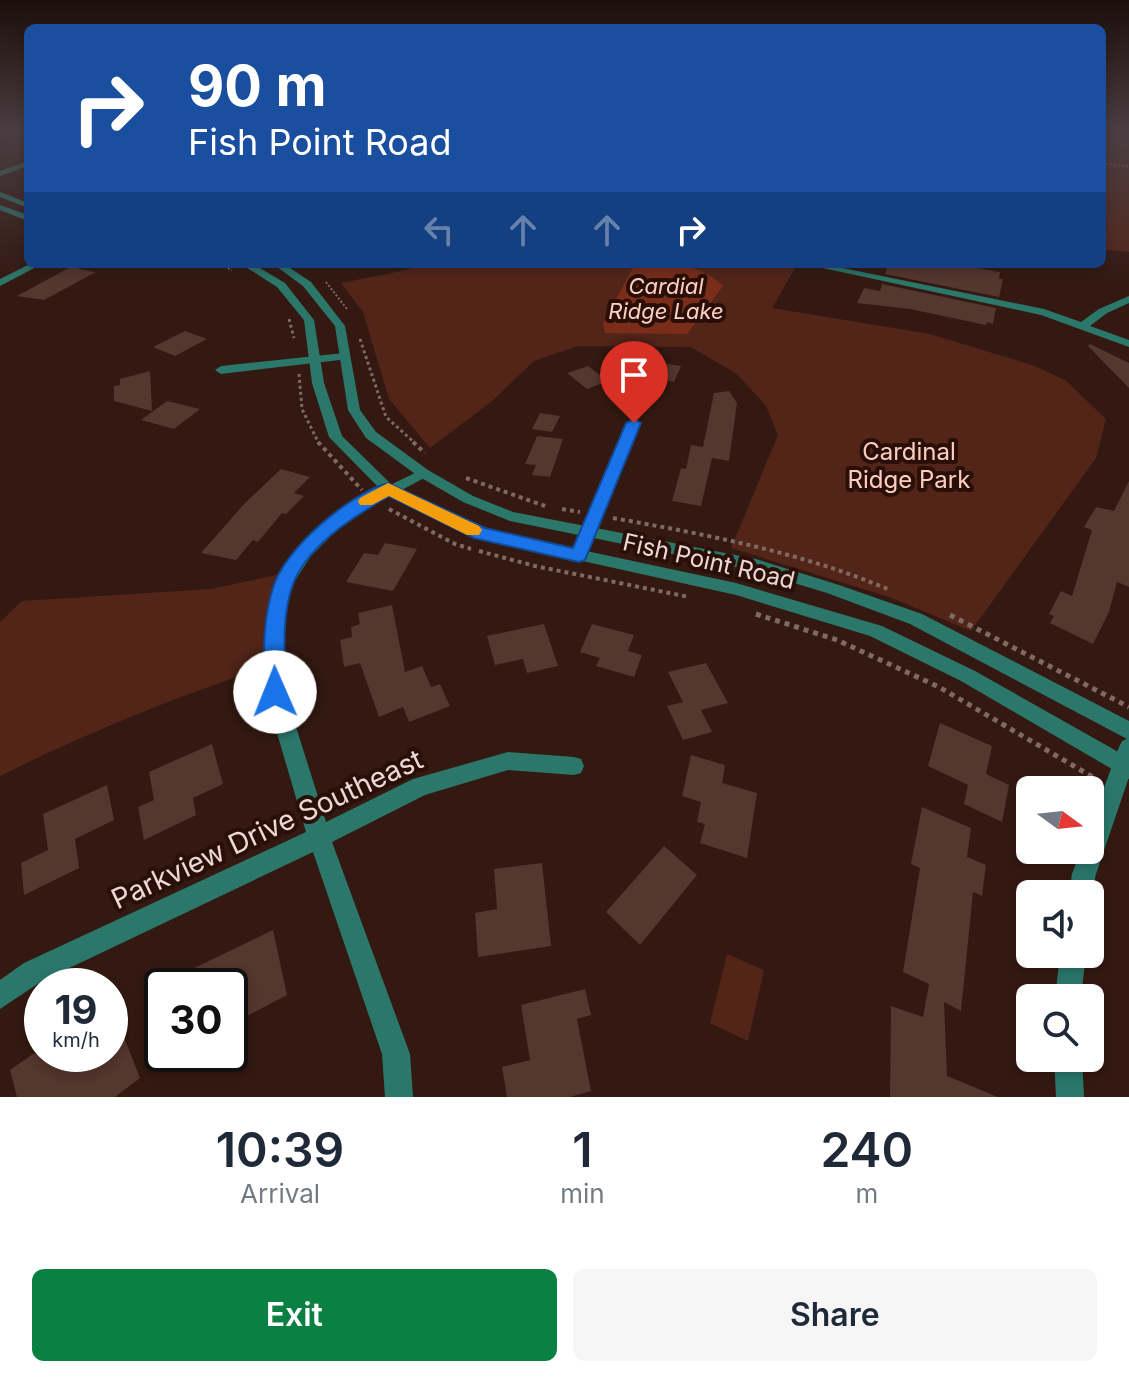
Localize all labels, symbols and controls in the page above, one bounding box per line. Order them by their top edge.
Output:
text: 90 m [188,52,327,120]
icon: right [56,56,160,160]
text: Fish Point Road [188,120,452,164]
icon: left [417,208,461,252]
icon: ahead [501,208,545,252]
icon: ahead [585,208,629,252]
icon: right [669,208,713,252]
water label: Cardial Ridge Lake [608,273,724,324]
pin [600,341,668,423]
icon: arrive [612,353,656,397]
park label: Cardinal Ridge Park [848,437,970,494]
street label: Fish Point Road [620,527,798,595]
position arrow [233,650,317,734]
street label: Parkview Drive Southeast [106,742,428,916]
north arrow [1016,776,1104,864]
map controls [1016,776,1104,1072]
button: sound [1016,880,1104,968]
speed limit sign: 30 [144,968,248,1072]
button: search [1016,984,1104,1072]
text: 19 [54,985,98,1034]
text: km/h [52,1028,100,1052]
text: 10:39 [216,1120,344,1179]
text: 1 [572,1120,593,1179]
text: 240 [820,1120,913,1179]
text: Arrival [240,1178,320,1209]
text: min [560,1178,605,1209]
text: m [855,1178,878,1209]
button: Exit [32,1269,557,1361]
button: Share [573,1269,1097,1361]

